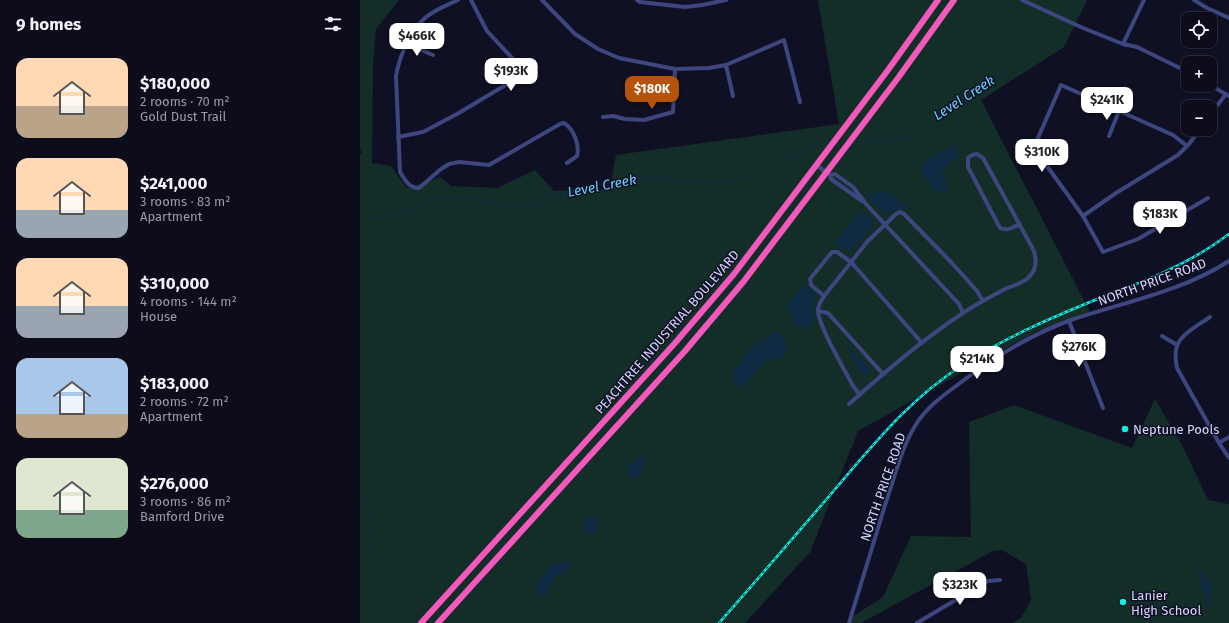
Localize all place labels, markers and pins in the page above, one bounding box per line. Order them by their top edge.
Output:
pin: $466K [389,23,445,57]
pin: $193K [483,58,539,92]
pin: $180K [624,76,680,110]
pin: $241K [1079,87,1135,121]
pin: $310K [1014,139,1070,173]
pin: $183K [1132,201,1188,235]
pin: $276K [1051,334,1107,368]
pin: $214K [949,346,1005,380]
place label: Neptune Pools [1133,422,1219,437]
marker: Neptune Pools [1120,424,1130,434]
pin: $323K [932,572,988,606]
place label: Lanier High School [1131,588,1201,618]
marker: Lanier High School [1118,597,1128,607]

